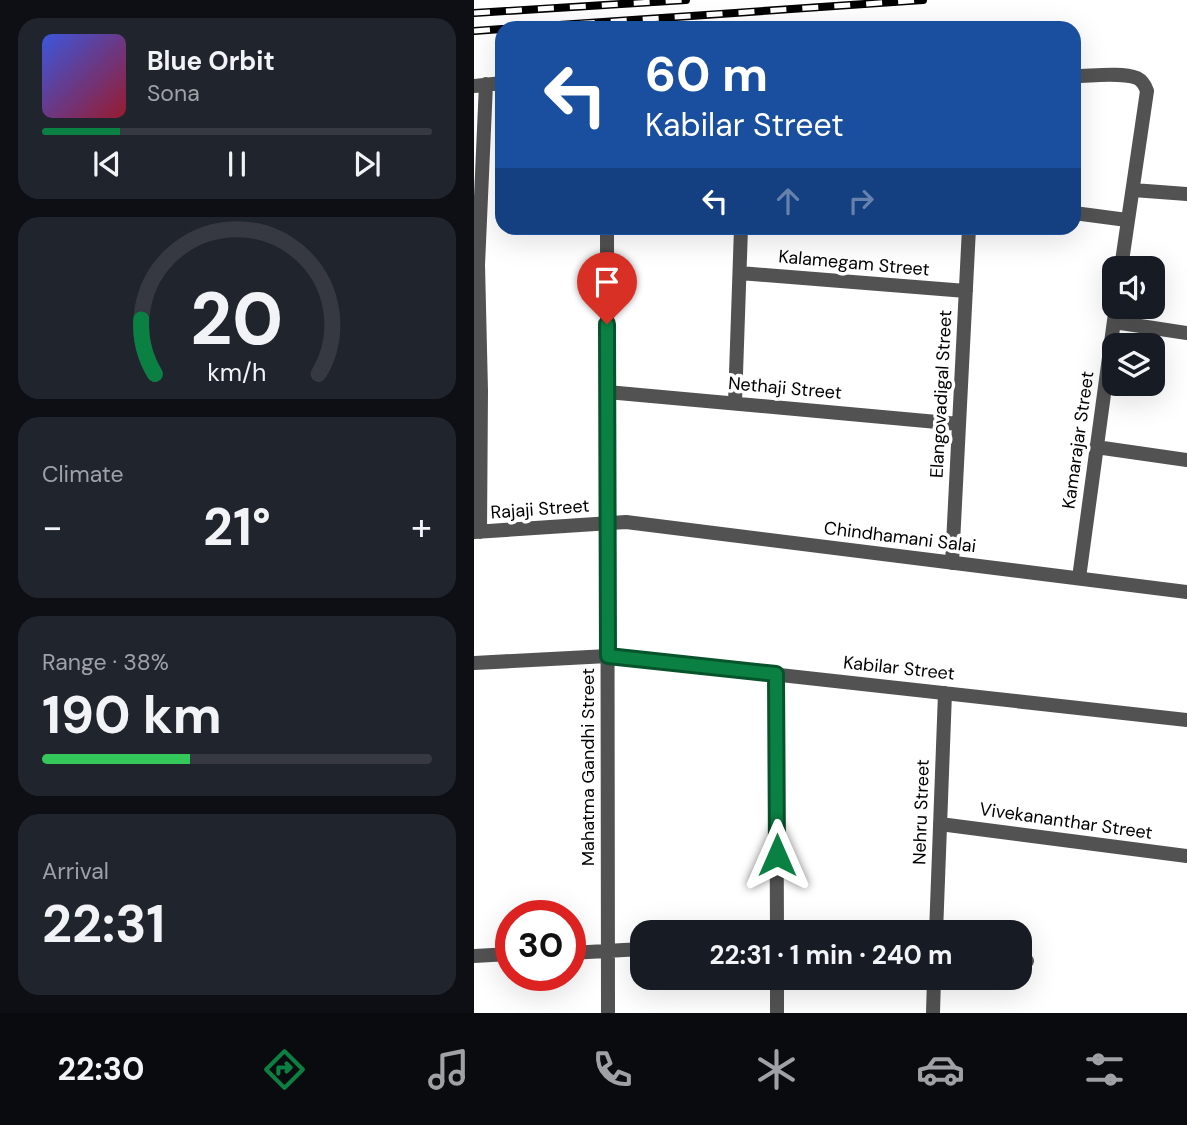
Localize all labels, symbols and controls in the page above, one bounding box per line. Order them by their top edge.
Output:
text: 60 m [645,42,768,106]
text: Blue Orbit [147,44,275,78]
icon: left [530,49,621,140]
text: Sona [147,78,200,108]
text: Kabilar Street [645,104,844,146]
icon: previous [88,145,126,183]
icon: pause [218,145,256,183]
icon: next [348,145,386,183]
icon: left [696,182,734,220]
icon: ahead [769,182,807,220]
icon: right [842,182,880,220]
street label: Kalamegam Street [777,244,931,282]
pin [577,252,637,324]
map controls [1102,256,1165,396]
button: sound [1102,256,1165,319]
icon: arrive [588,263,626,301]
text: 20 [191,272,283,367]
street label: Elangovadigal Street [925,309,957,479]
button: layers [1102,333,1165,396]
text: km/h [207,356,267,389]
street label: Kamarajar Street [1056,370,1100,510]
street label: Nethaji Street [727,371,843,405]
text: Climate [42,459,124,489]
text: 21° [203,493,271,561]
street label: Rajaji Street [490,494,590,524]
text: − [42,502,63,552]
text: + [411,502,432,552]
street label: Chindhamani Salai [823,516,977,558]
text: Range · 38% [42,647,169,677]
street label: Kabilar Street [842,650,956,686]
street label: Mahatma Gandhi Street [576,668,600,866]
text: 190 km [42,681,222,749]
street label: Nehru Street [907,759,935,865]
street label: Vivekananthar Street [978,797,1154,845]
position arrow [740,818,814,892]
text: Arrival [42,856,109,886]
text: 22:31 [42,890,165,958]
speed limit sign: 30 [495,900,586,991]
text: 22:31 · 1 min · 240 m [710,938,952,972]
icon: directions [260,1045,309,1094]
icon: music [424,1045,473,1094]
icon: phone [588,1045,637,1094]
icon: climate [752,1045,801,1094]
icon: car [916,1045,965,1094]
icon: filters [1080,1045,1129,1094]
text: 22:30 [58,1048,144,1090]

